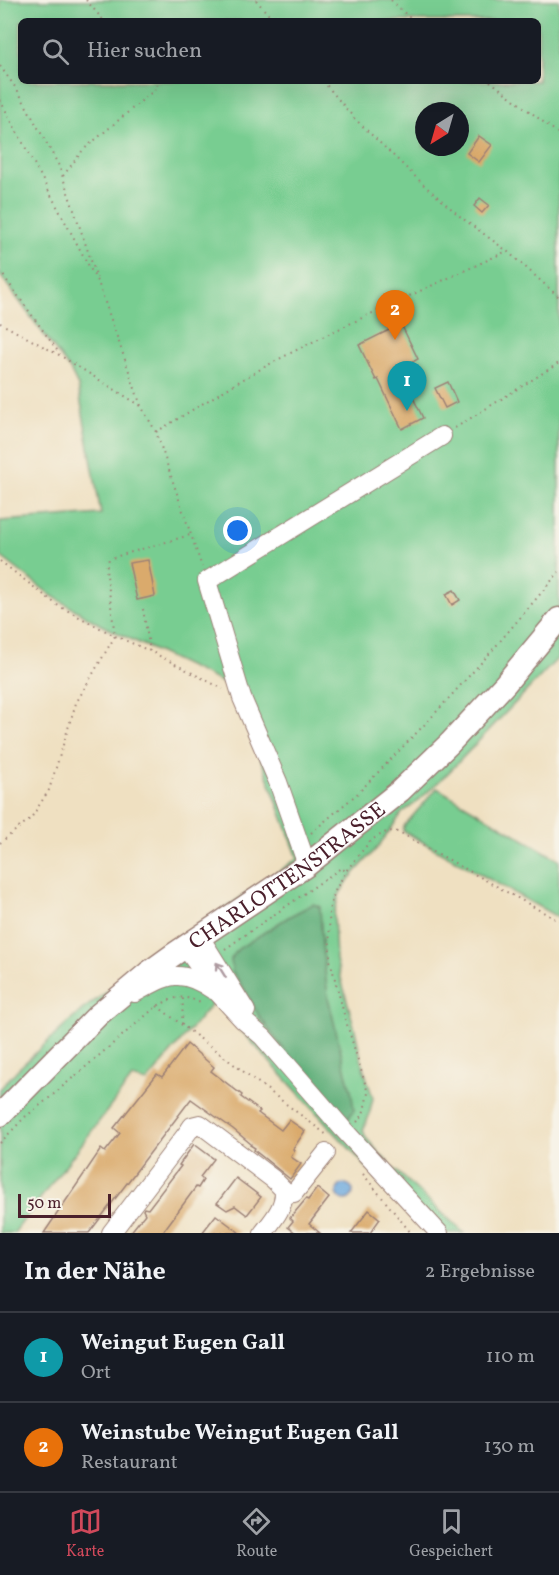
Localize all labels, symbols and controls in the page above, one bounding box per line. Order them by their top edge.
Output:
search box [18,18,541,84]
icon: search [39,35,72,68]
text: Hier suchen [87,36,202,67]
north arrow [415,102,469,156]
pin: 2 [376,290,414,340]
pin: 1 [388,362,426,411]
your location [223,516,252,545]
street label: CHARLOTTENSTRASSE [183,795,393,958]
one-way arrow [214,962,226,979]
scale bar [18,1191,111,1218]
text: 50 m [27,1193,61,1215]
text: In der Nähe [24,1254,166,1290]
text: 2 Ergebnisse [425,1258,535,1286]
text: Weingut Eugen Gall [81,1328,285,1359]
text: 1 [39,1343,48,1371]
text: 110 m [486,1343,535,1371]
text: Ort [81,1359,111,1387]
text: Weinstube Weingut Eugen Gall [81,1418,399,1449]
text: 2 [38,1433,49,1461]
text: 130 m [484,1433,535,1461]
text: Restaurant [81,1449,178,1477]
tab: Karte [66,1505,104,1563]
tab: Route [236,1505,277,1563]
tab: Gespeichert [409,1505,493,1563]

